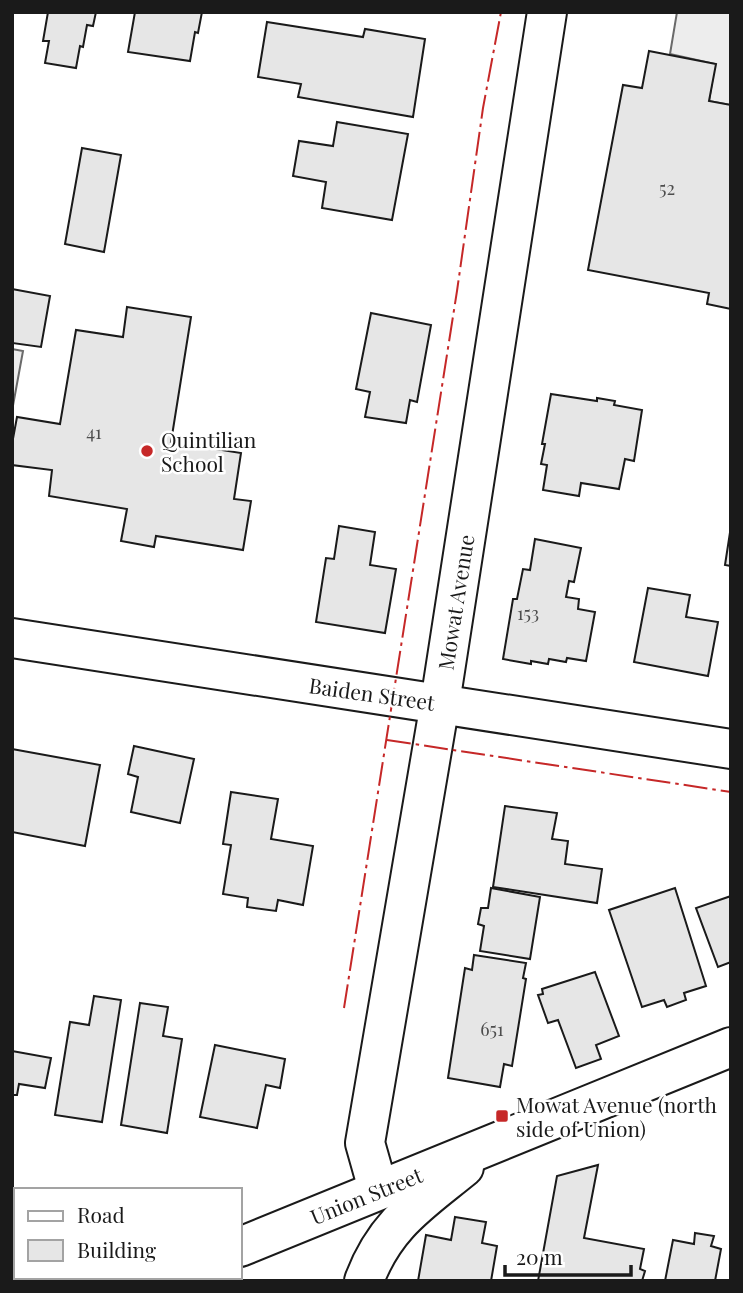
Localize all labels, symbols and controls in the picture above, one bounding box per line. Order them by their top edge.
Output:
house number: 52 [659,176,675,200]
house number: 41 [86,420,102,444]
place label: Quintilian School [161,425,257,477]
marker: Quintilian School [139,443,155,459]
street label: Mowat Avenue [430,532,480,672]
house number: 153 [517,601,539,625]
street label: Baiden Street [307,670,437,716]
house number: 651 [480,1017,504,1041]
place label: Mowat Avenue (north side of Union) [516,1090,718,1142]
marker: Mowat Avenue (north side of Union) [494,1108,510,1124]
street label: Union Street [306,1160,427,1230]
legend [14,1188,242,1279]
text: Road [77,1200,125,1228]
scale bar [505,1234,631,1278]
text: Building [77,1235,156,1263]
text: 20 m [516,1242,563,1270]

